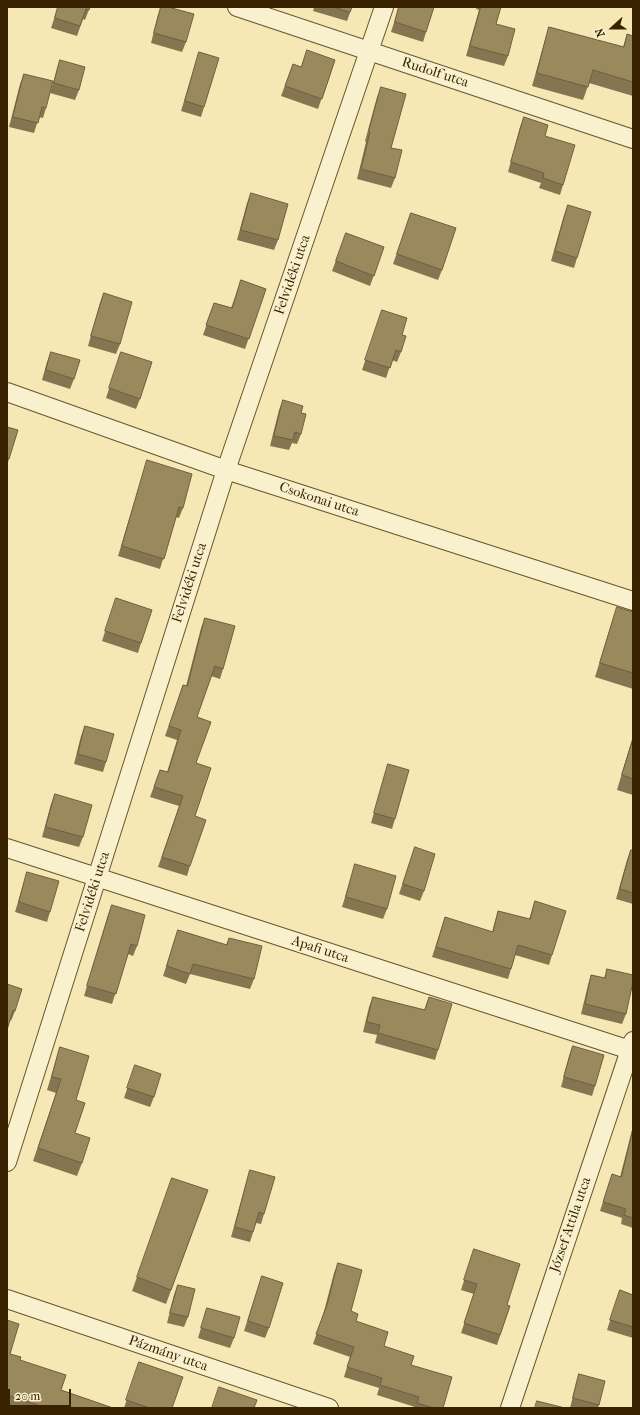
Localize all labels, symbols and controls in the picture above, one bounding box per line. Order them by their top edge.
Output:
north arrow [592,8,632,48]
text: N [593,26,608,39]
street label: Rudolf utca [399,54,471,92]
street label: Felvidéki utca [271,233,315,317]
street label: Csokonai utca [277,479,361,521]
street label: Felvidéki utca [169,541,211,625]
street label: Felvidéki utca [72,850,114,934]
street label: Apafi utca [289,933,351,967]
street label: József Attila utca [547,1175,595,1275]
street label: Pázmány utca [126,1333,210,1375]
scale bar [10,1381,73,1407]
text: 20 m [15,1389,40,1403]

